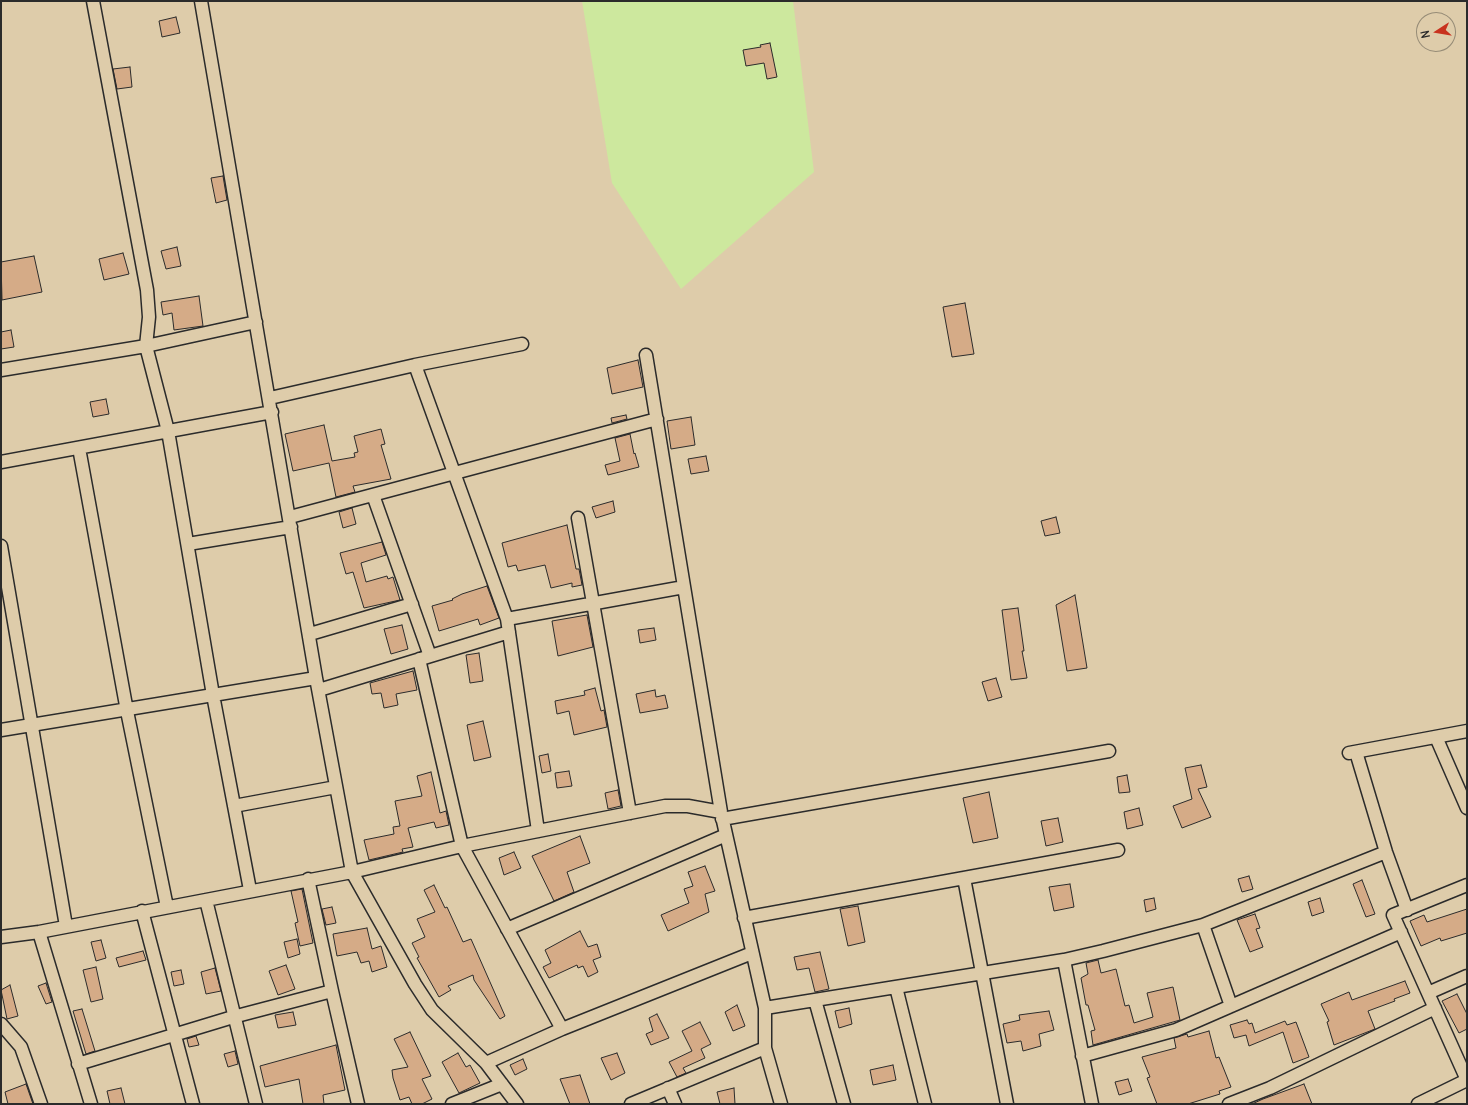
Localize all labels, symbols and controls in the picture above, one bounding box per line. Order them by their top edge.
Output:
north arrow [1416,12,1456,52]
text: N [1418,29,1433,39]

